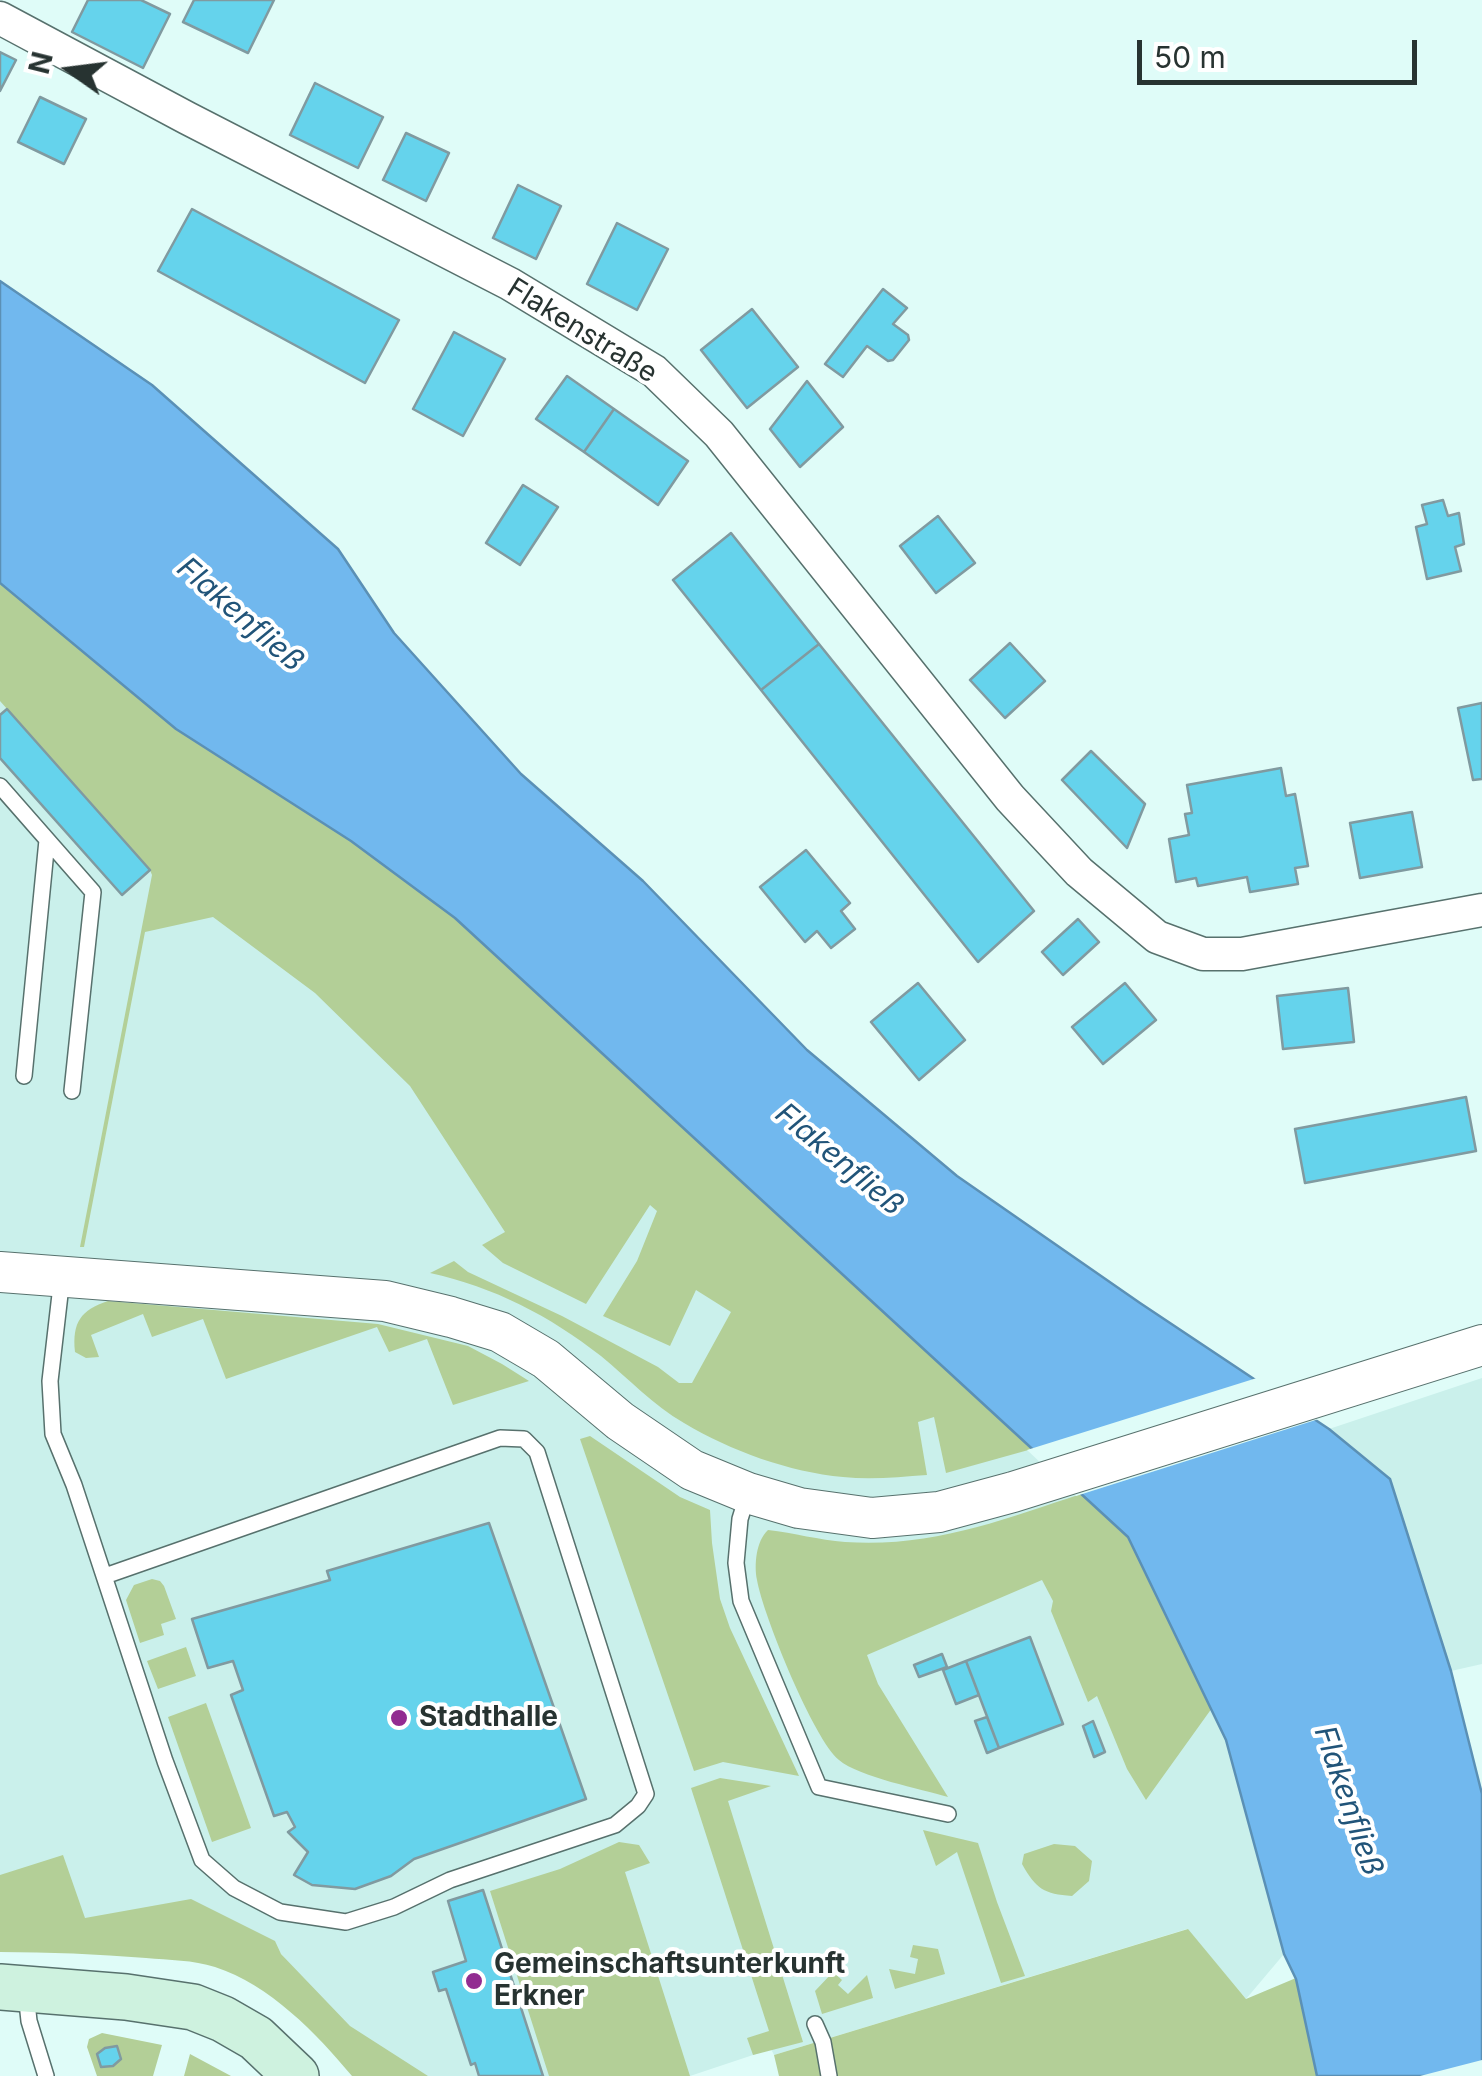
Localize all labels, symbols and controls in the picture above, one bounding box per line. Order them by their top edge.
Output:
north arrow [20,20,120,120]
scale bar [1142,20,1422,82]
text: 50 m [1154,39,1226,75]
text: N [22,48,60,77]
street label: Flakenstraße [501,272,663,390]
water label: Flakenfließ [169,550,311,680]
water label: Flakenfließ [768,1096,910,1224]
place label: Stadthalle [419,1701,558,1735]
marker: Stadthalle [388,1707,410,1729]
water label: Flakenfließ [1306,1722,1390,1880]
place label: Gemeinschaftsunterkunft Erkner [494,1948,845,2014]
marker: Gemeinschaftsunterkunft Erkner [463,1970,485,1992]

